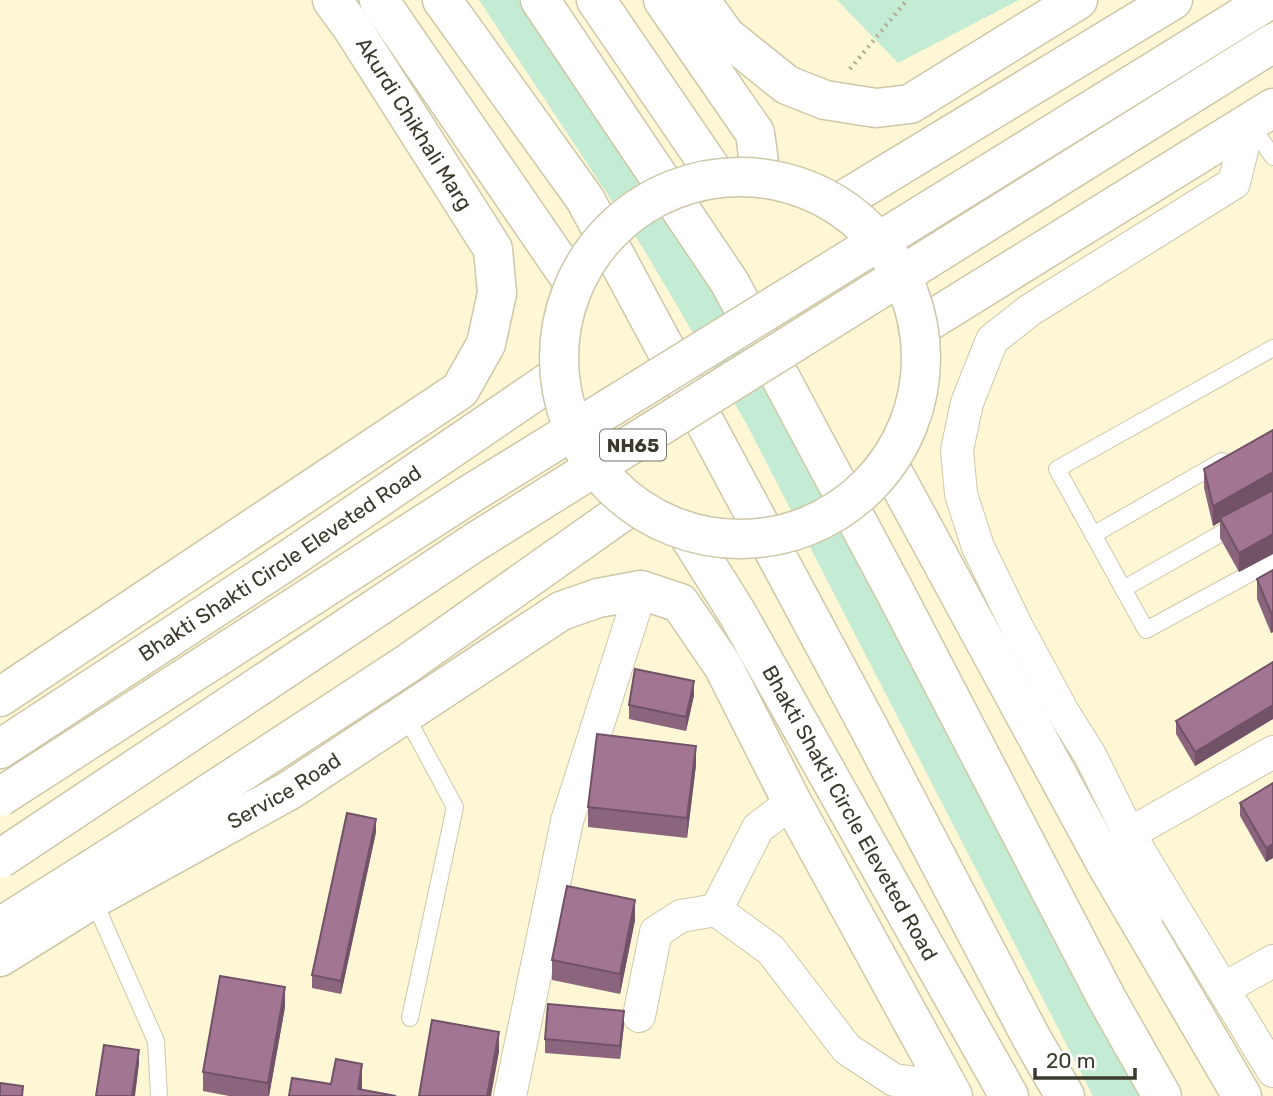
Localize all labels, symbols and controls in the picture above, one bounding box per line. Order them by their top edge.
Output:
street label: Akurdi Chikhali Marg [351,33,478,215]
road number: NH65 [600,430,666,460]
street label: Bhakti Shakti Circle Eleveted Road [134,460,426,666]
street label: Bhakti Shakti Circle Eleveted Road [757,661,943,965]
street label: Service Road [223,747,345,834]
scale bar [1035,1036,1135,1080]
text: 20 m [1046,1048,1095,1073]

